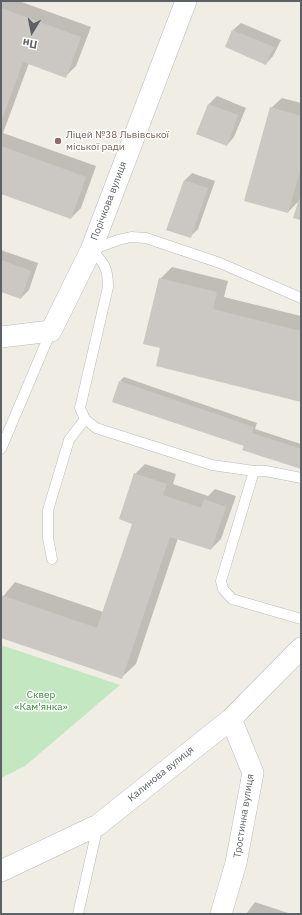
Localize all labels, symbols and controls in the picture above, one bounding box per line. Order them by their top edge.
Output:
north arrow [12,12,52,52]
text: Пн [22,36,38,52]
place label: Ліцей №38 Львівської міської ради [66,129,169,152]
marker: Ліцей №38 Львівської міської ради [53,136,63,146]
street label: Порічкова вулиця [88,160,130,242]
park label: Сквер «Кам'янка» [14,689,68,712]
street label: Калинова вулиця [126,744,196,804]
street label: Тростинна вулиця [231,773,257,859]

